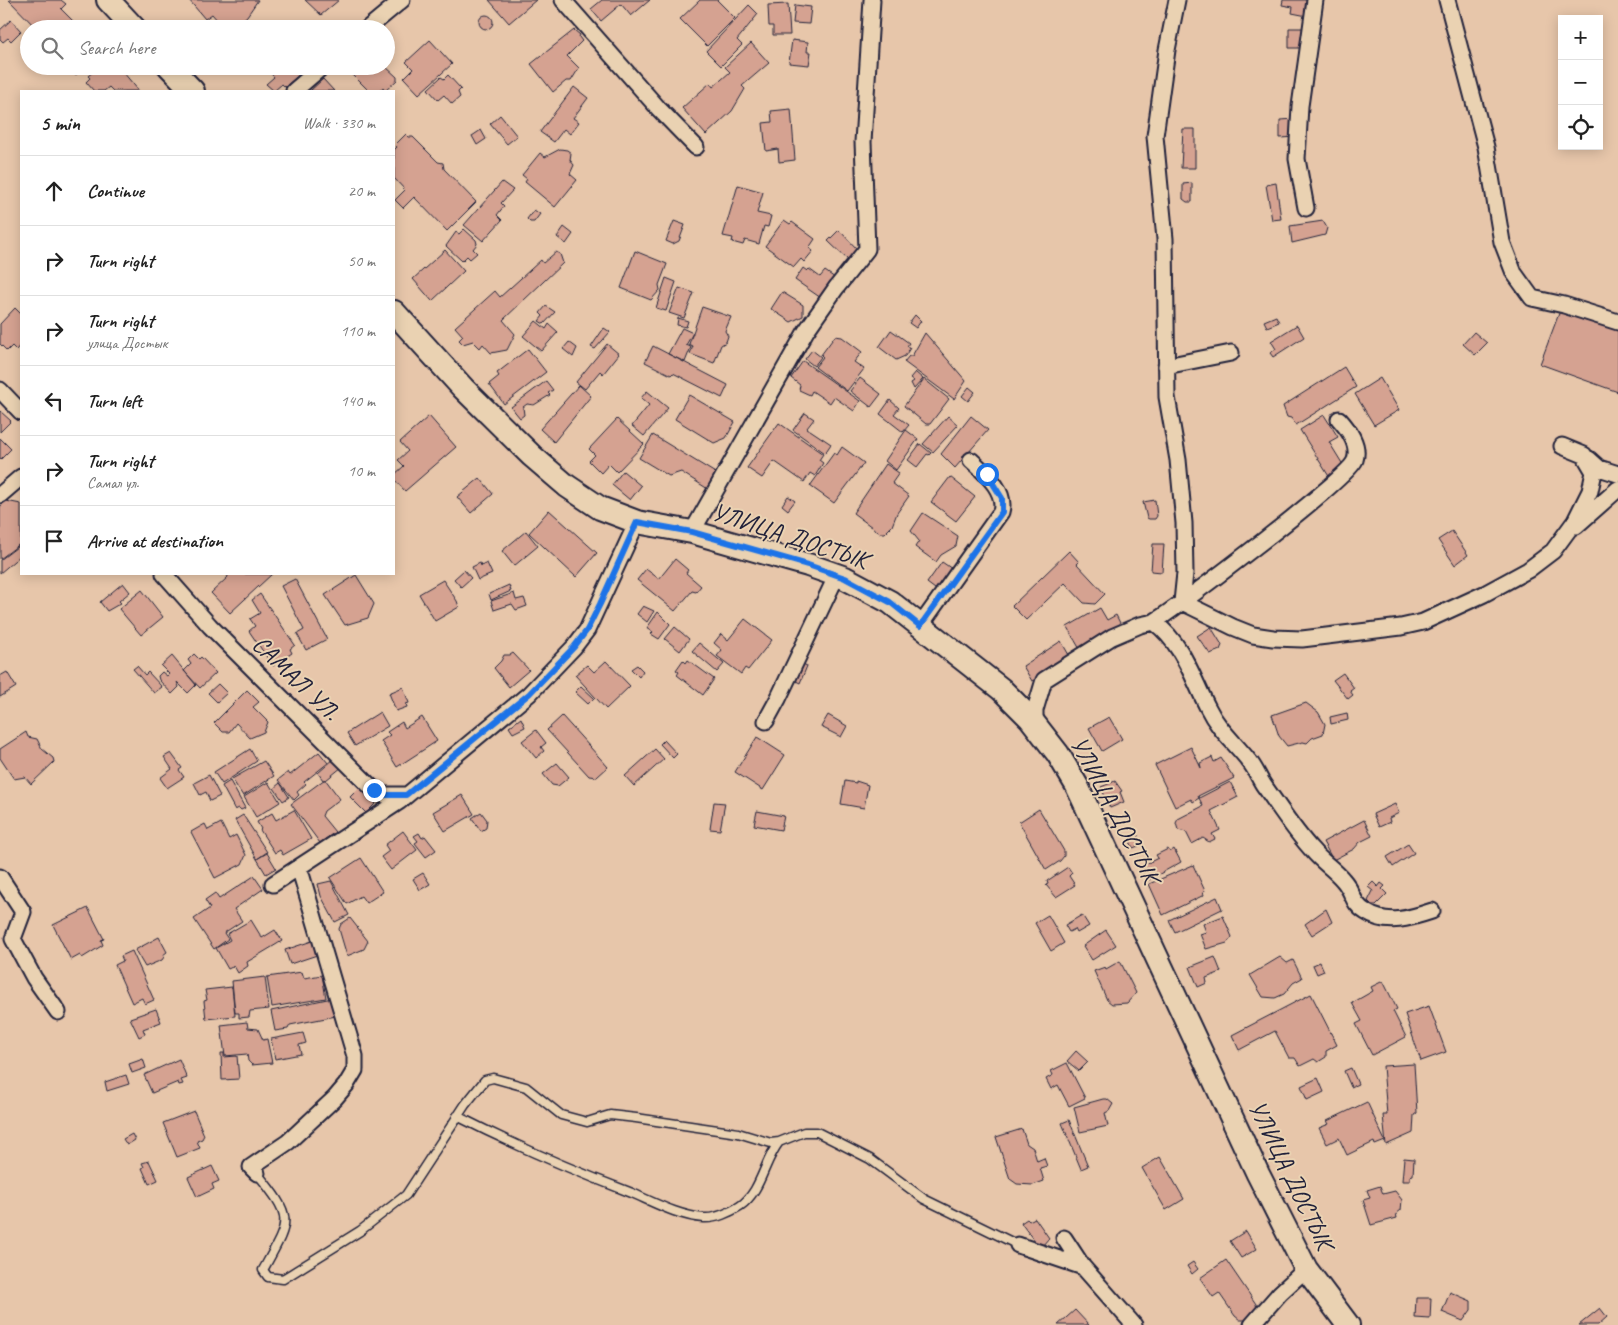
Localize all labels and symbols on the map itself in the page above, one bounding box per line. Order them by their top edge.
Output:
route start [976,463,999,486]
street label: УЛИЦА ДОСТЫК [708,496,876,578]
street label: САМАЛ УЛ. [245,628,347,728]
street label: УЛИЦА ДОСТЫК [1063,731,1169,893]
route end [363,779,386,802]
street label: УЛИЦА ДОСТЫК [1241,1095,1343,1259]

